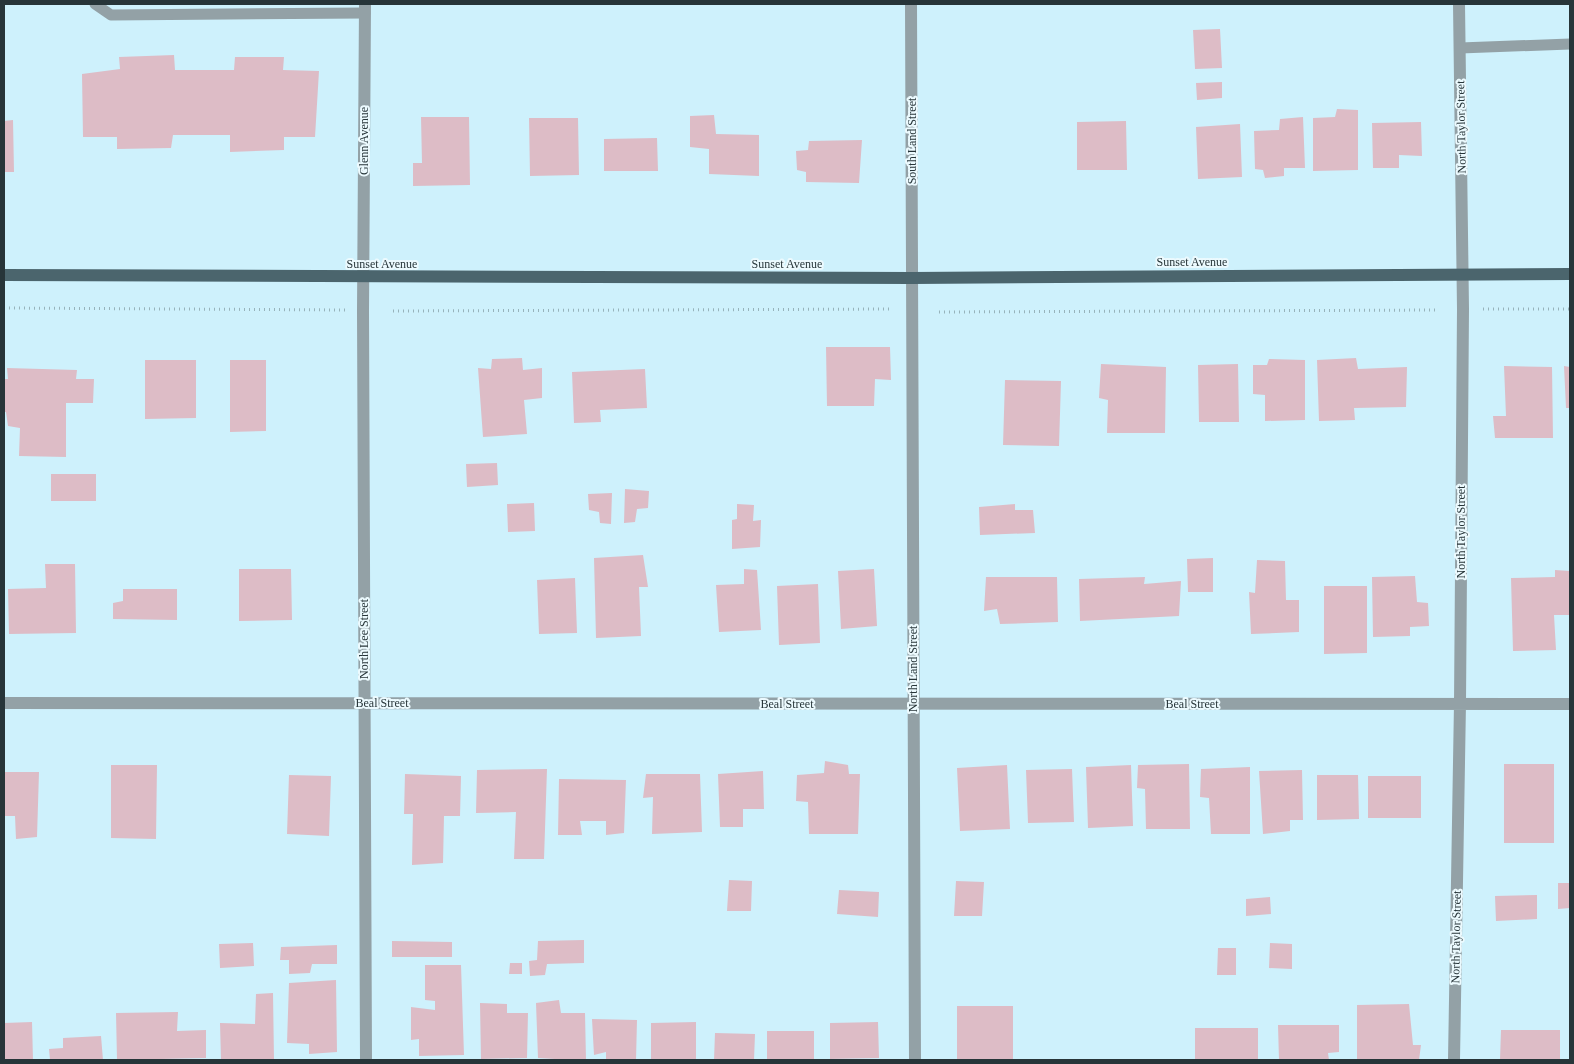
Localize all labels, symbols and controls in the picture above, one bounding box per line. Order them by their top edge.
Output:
street label: North Taylor Street [1453,80,1469,174]
street label: South Land Street [905,97,919,184]
street label: Glenn Avenue [357,107,371,175]
street label: Sunset Avenue [1157,255,1227,269]
street label: Sunset Avenue [347,257,417,271]
street label: Sunset Avenue [752,257,822,271]
street label: North Taylor Street [1454,485,1468,578]
street label: North Lee Street [357,598,371,679]
street label: North Land Street [906,625,920,712]
street label: Beal Street [356,696,409,710]
street label: Beal Street [761,697,814,711]
street label: Beal Street [1166,697,1219,711]
street label: North Taylor Street [1448,890,1464,984]

